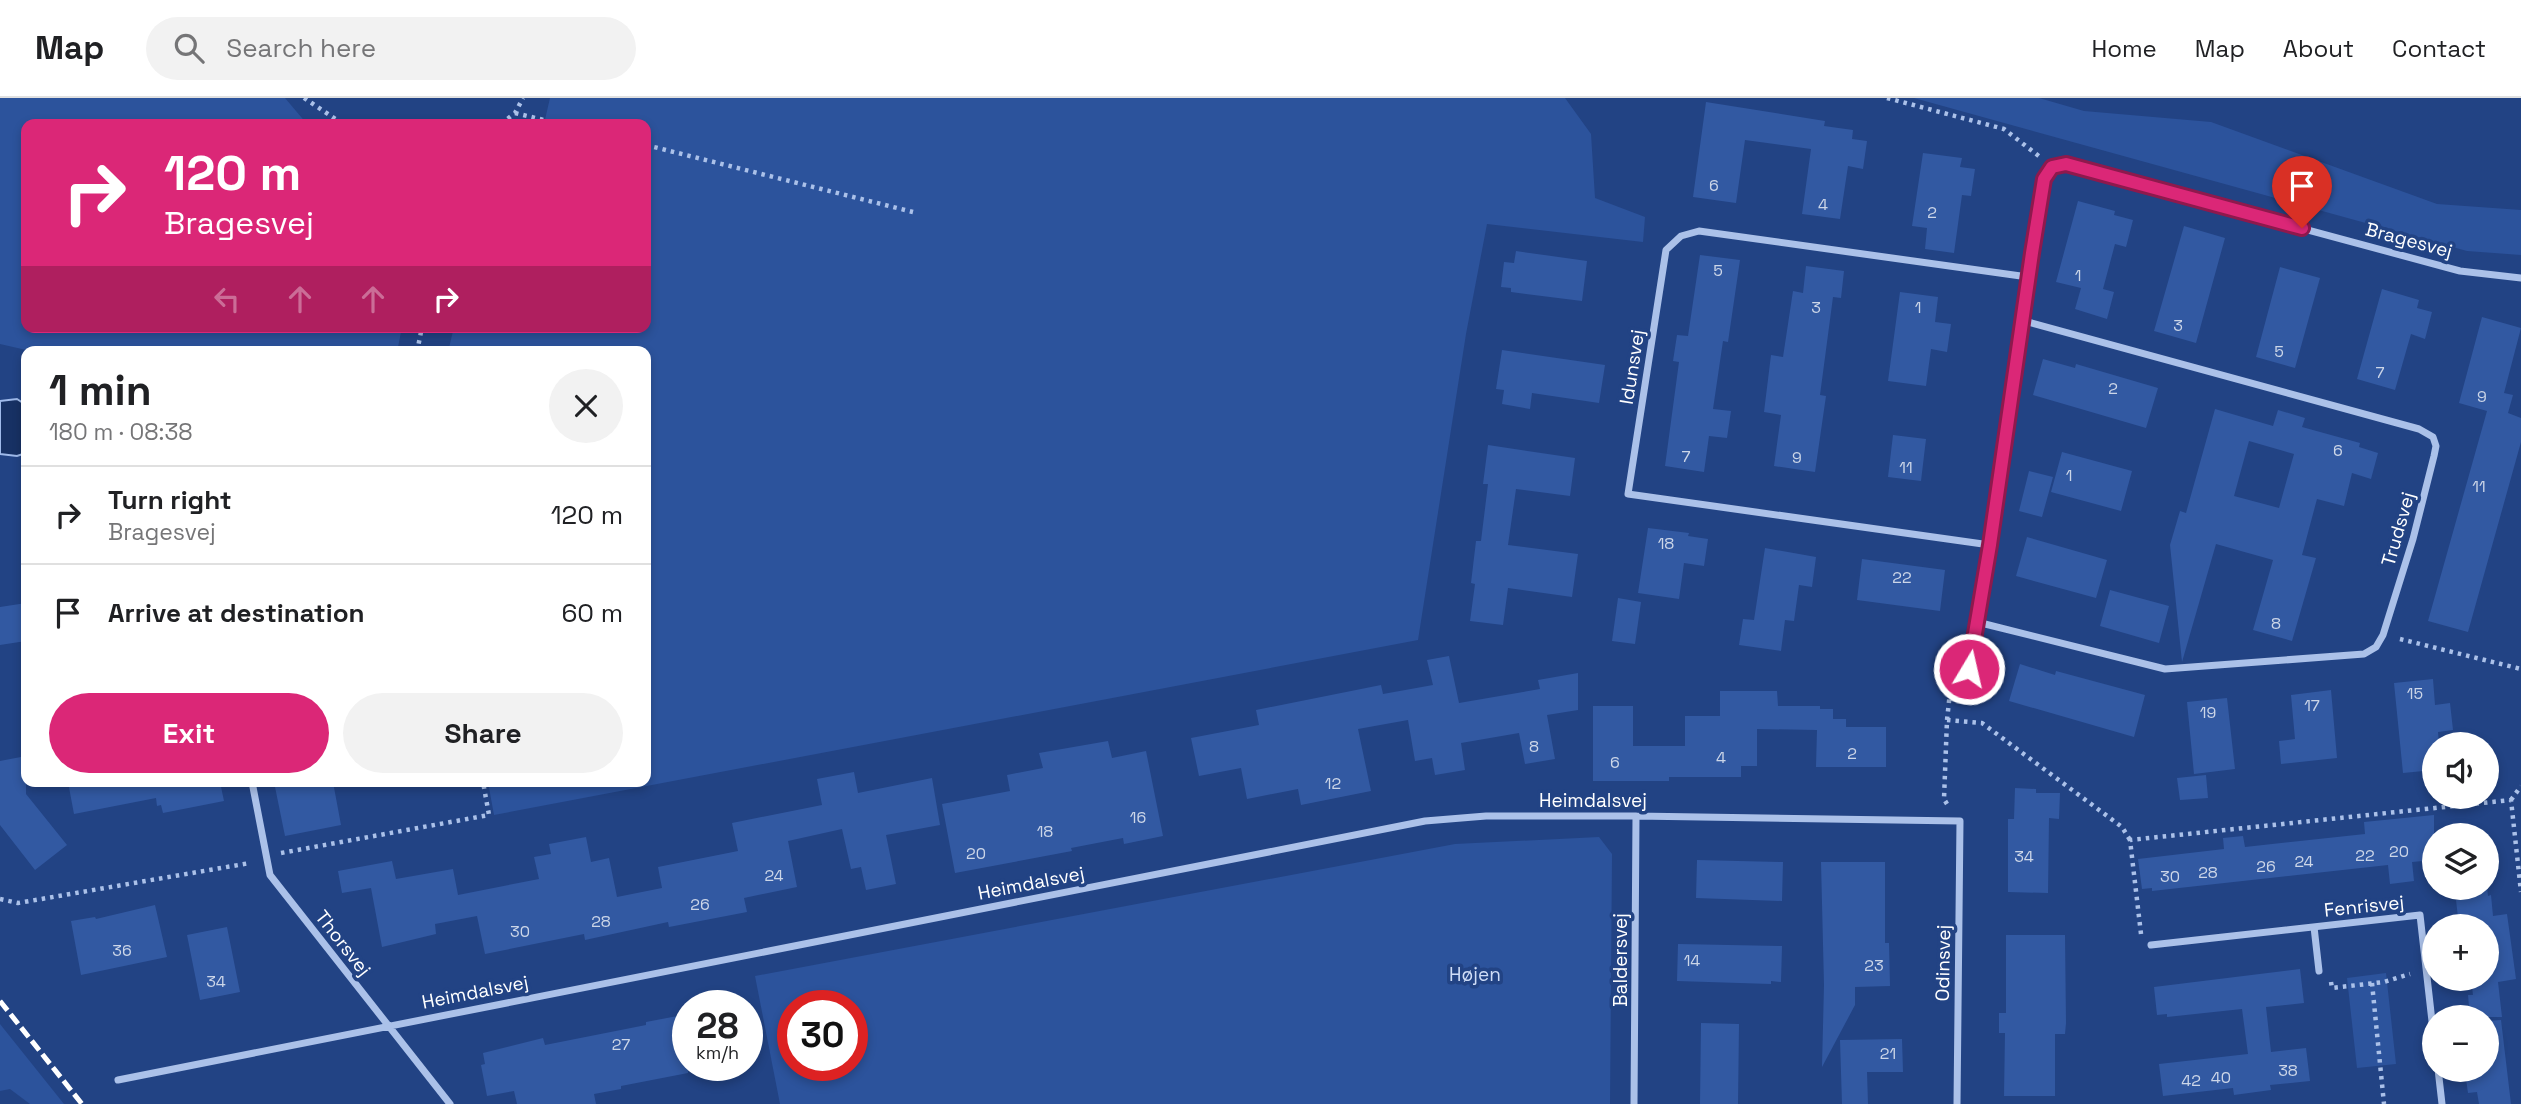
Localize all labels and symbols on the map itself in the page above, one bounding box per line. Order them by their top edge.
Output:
pin [2272,156,2332,228]
house number: 6 [1709,175,1719,196]
house number: 4 [1818,194,1828,215]
house number: 2 [1927,202,1937,223]
street label: Bragesvej [2363,216,2455,264]
house number: 5 [1713,260,1723,281]
house number: 1 [2075,265,2081,286]
house number: 3 [1811,297,1821,318]
house number: 1 [1915,297,1921,318]
house number: 3 [2173,315,2183,336]
street label: Idunsvej [1614,328,1650,406]
house number: 5 [2274,341,2284,362]
house number: 7 [2375,362,2385,383]
house number: 2 [2108,378,2118,399]
house number: 9 [2477,386,2487,407]
house number: 6 [2333,440,2343,461]
house number: 7 [1681,446,1691,467]
house number: 9 [1792,447,1802,468]
house number: 11 [1899,457,1913,478]
house number: 1 [2066,465,2072,486]
house number: 11 [2472,476,2486,497]
street label: Trudsvej [2375,489,2421,569]
house number: 18 [1658,533,1674,554]
house number: 22 [1892,567,1912,588]
house number: 8 [2271,613,2281,634]
position arrow [1932,632,2006,706]
house number: 15 [2407,683,2423,704]
house number: 17 [2304,695,2320,716]
house number: 19 [2200,702,2216,723]
house number: 8 [1529,736,1539,757]
house number: 2 [1847,743,1857,764]
house number: 4 [1716,747,1726,768]
house number: 6 [1610,752,1620,773]
house number: 12 [1325,773,1341,794]
street label: Heimdalsvej [1539,788,1647,813]
house number: 16 [1130,807,1146,828]
house number: 18 [1037,821,1053,842]
house number: 20 [2389,841,2409,862]
house number: 20 [966,843,986,864]
house number: 22 [2355,845,2375,866]
house number: 34 [2014,846,2034,867]
house number: 24 [2294,851,2314,872]
house number: 26 [2256,856,2276,877]
street label: Heimdalsvej [976,860,1086,906]
house number: 28 [2198,862,2218,883]
house number: 24 [764,865,784,886]
house number: 30 [2160,866,2180,887]
street label: Fenrisvej [2323,889,2405,923]
house number: 26 [690,894,710,915]
street label: Thorsvej [309,905,377,981]
house number: 28 [591,911,611,932]
street label: Baldersvej [1608,913,1633,1007]
house number: 30 [510,921,530,942]
street label: Odinsvej [1930,924,1956,1002]
house number: 36 [112,940,132,961]
house number: 14 [1684,950,1700,971]
house number: 23 [1864,955,1884,976]
park label: Højen [1449,962,1501,987]
street label: Heimdalsvej [420,969,530,1015]
house number: 34 [206,971,226,992]
speed limit sign: 30 [777,990,868,1081]
house number: 27 [612,1034,630,1055]
house number: 21 [1880,1043,1896,1064]
house number: 38 [2278,1060,2298,1081]
house number: 40 [2211,1067,2231,1088]
house number: 42 [2181,1070,2201,1091]

